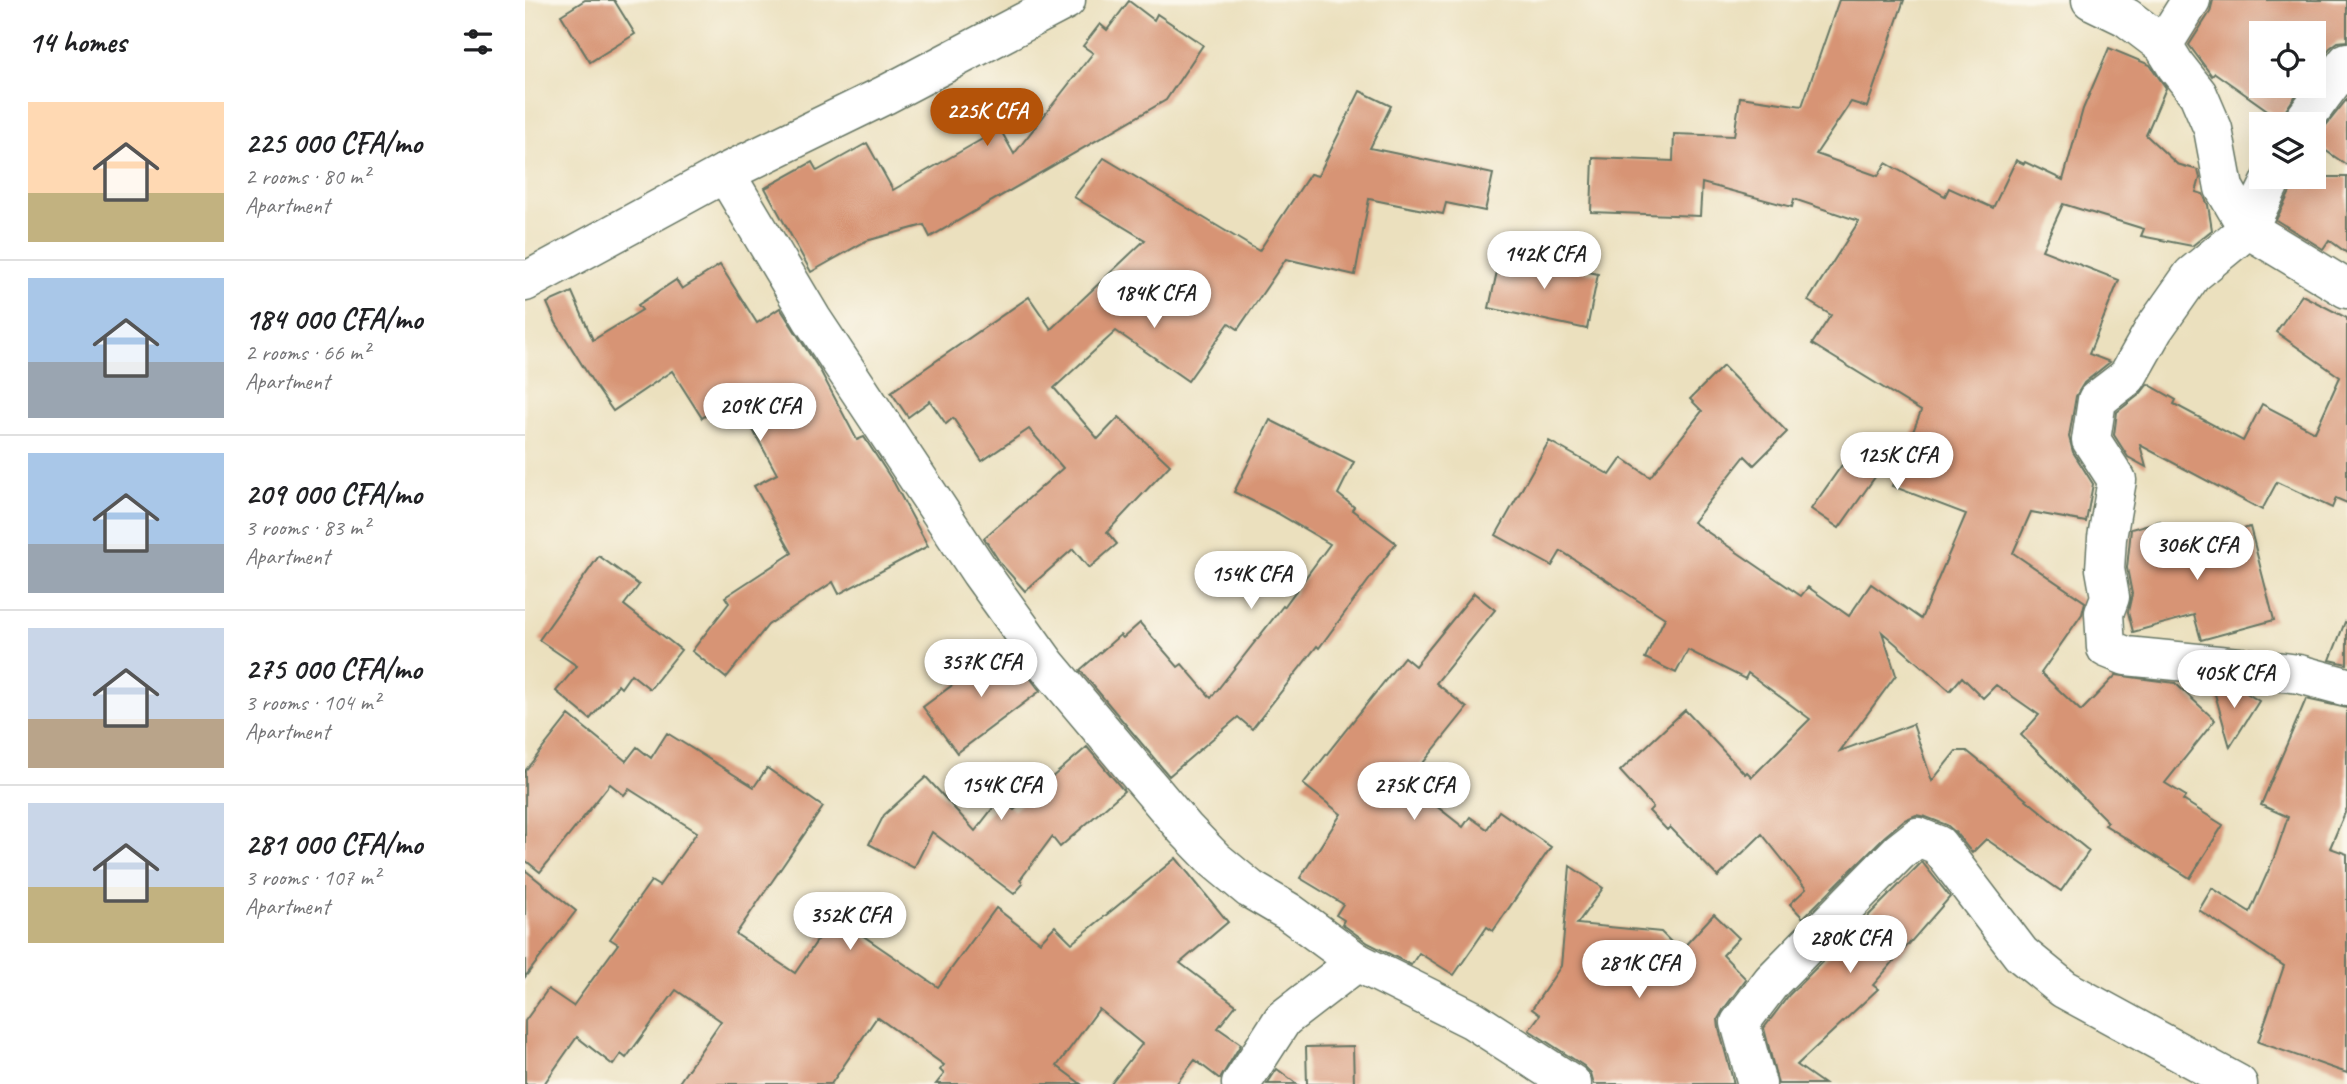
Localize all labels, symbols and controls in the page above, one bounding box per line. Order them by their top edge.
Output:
map controls [2249,21,2326,189]
button: locate [2249,21,2326,98]
text: 14 homes [28,23,126,61]
icon: filters [459,23,497,61]
pin: 225K CFA [915,88,1059,148]
text: 225K CFA [946,96,1028,125]
button: layers [2249,112,2326,189]
text: 225 000 CFA/mo [245,124,422,162]
icon: home [84,130,168,214]
text: 2 rooms · 80 m² [245,162,369,191]
text: Apartment [245,191,330,220]
pin: 142K CFA [1472,232,1616,291]
text: 142K CFA [1503,239,1585,268]
pin: 184K CFA [1082,270,1226,330]
text: 184K CFA [1113,278,1195,307]
text: 184 000 CFA/mo [245,300,422,338]
icon: home [84,306,168,390]
text: 2 rooms · 66 m² [245,338,369,367]
text: Apartment [245,367,330,396]
pin: 209K CFA [688,384,832,443]
text: 209K CFA [719,391,801,420]
pin: 125K CFA [1825,433,1969,492]
text: 125K CFA [1856,440,1938,469]
text: 209 000 CFA/mo [245,475,422,513]
icon: home [84,481,168,565]
text: 3 rooms · 83 m² [245,513,369,542]
pin: 306K CFA [2125,522,2269,582]
text: 306K CFA [2156,530,2238,559]
text: Apartment [245,542,330,571]
pin: 154K CFA [1179,552,1323,611]
text: 154K CFA [1210,559,1292,588]
pin: 357K CFA [909,640,1053,699]
text: 357K CFA [940,647,1022,676]
text: 275 000 CFA/mo [245,650,422,688]
pin: 405K CFA [2162,650,2306,710]
icon: home [84,656,168,740]
text: 405K CFA [2193,658,2275,687]
text: 3 rooms · 104 m² [245,688,380,717]
text: Apartment [245,717,330,746]
pin: 154K CFA [929,762,1073,822]
pin: 275K CFA [1342,762,1486,822]
text: 154K CFA [960,770,1042,799]
text: 275K CFA [1373,770,1455,799]
text: 281 000 CFA/mo [245,825,422,863]
icon: home [84,831,168,915]
text: 3 rooms · 107 m² [245,863,380,892]
text: Apartment [245,892,330,921]
pin: 352K CFA [778,892,922,952]
text: 352K CFA [809,900,891,929]
pin: 280K CFA [1778,916,1922,975]
text: 280K CFA [1809,923,1891,952]
pin: 281K CFA [1567,940,1711,1000]
text: 281K CFA [1598,948,1680,977]

